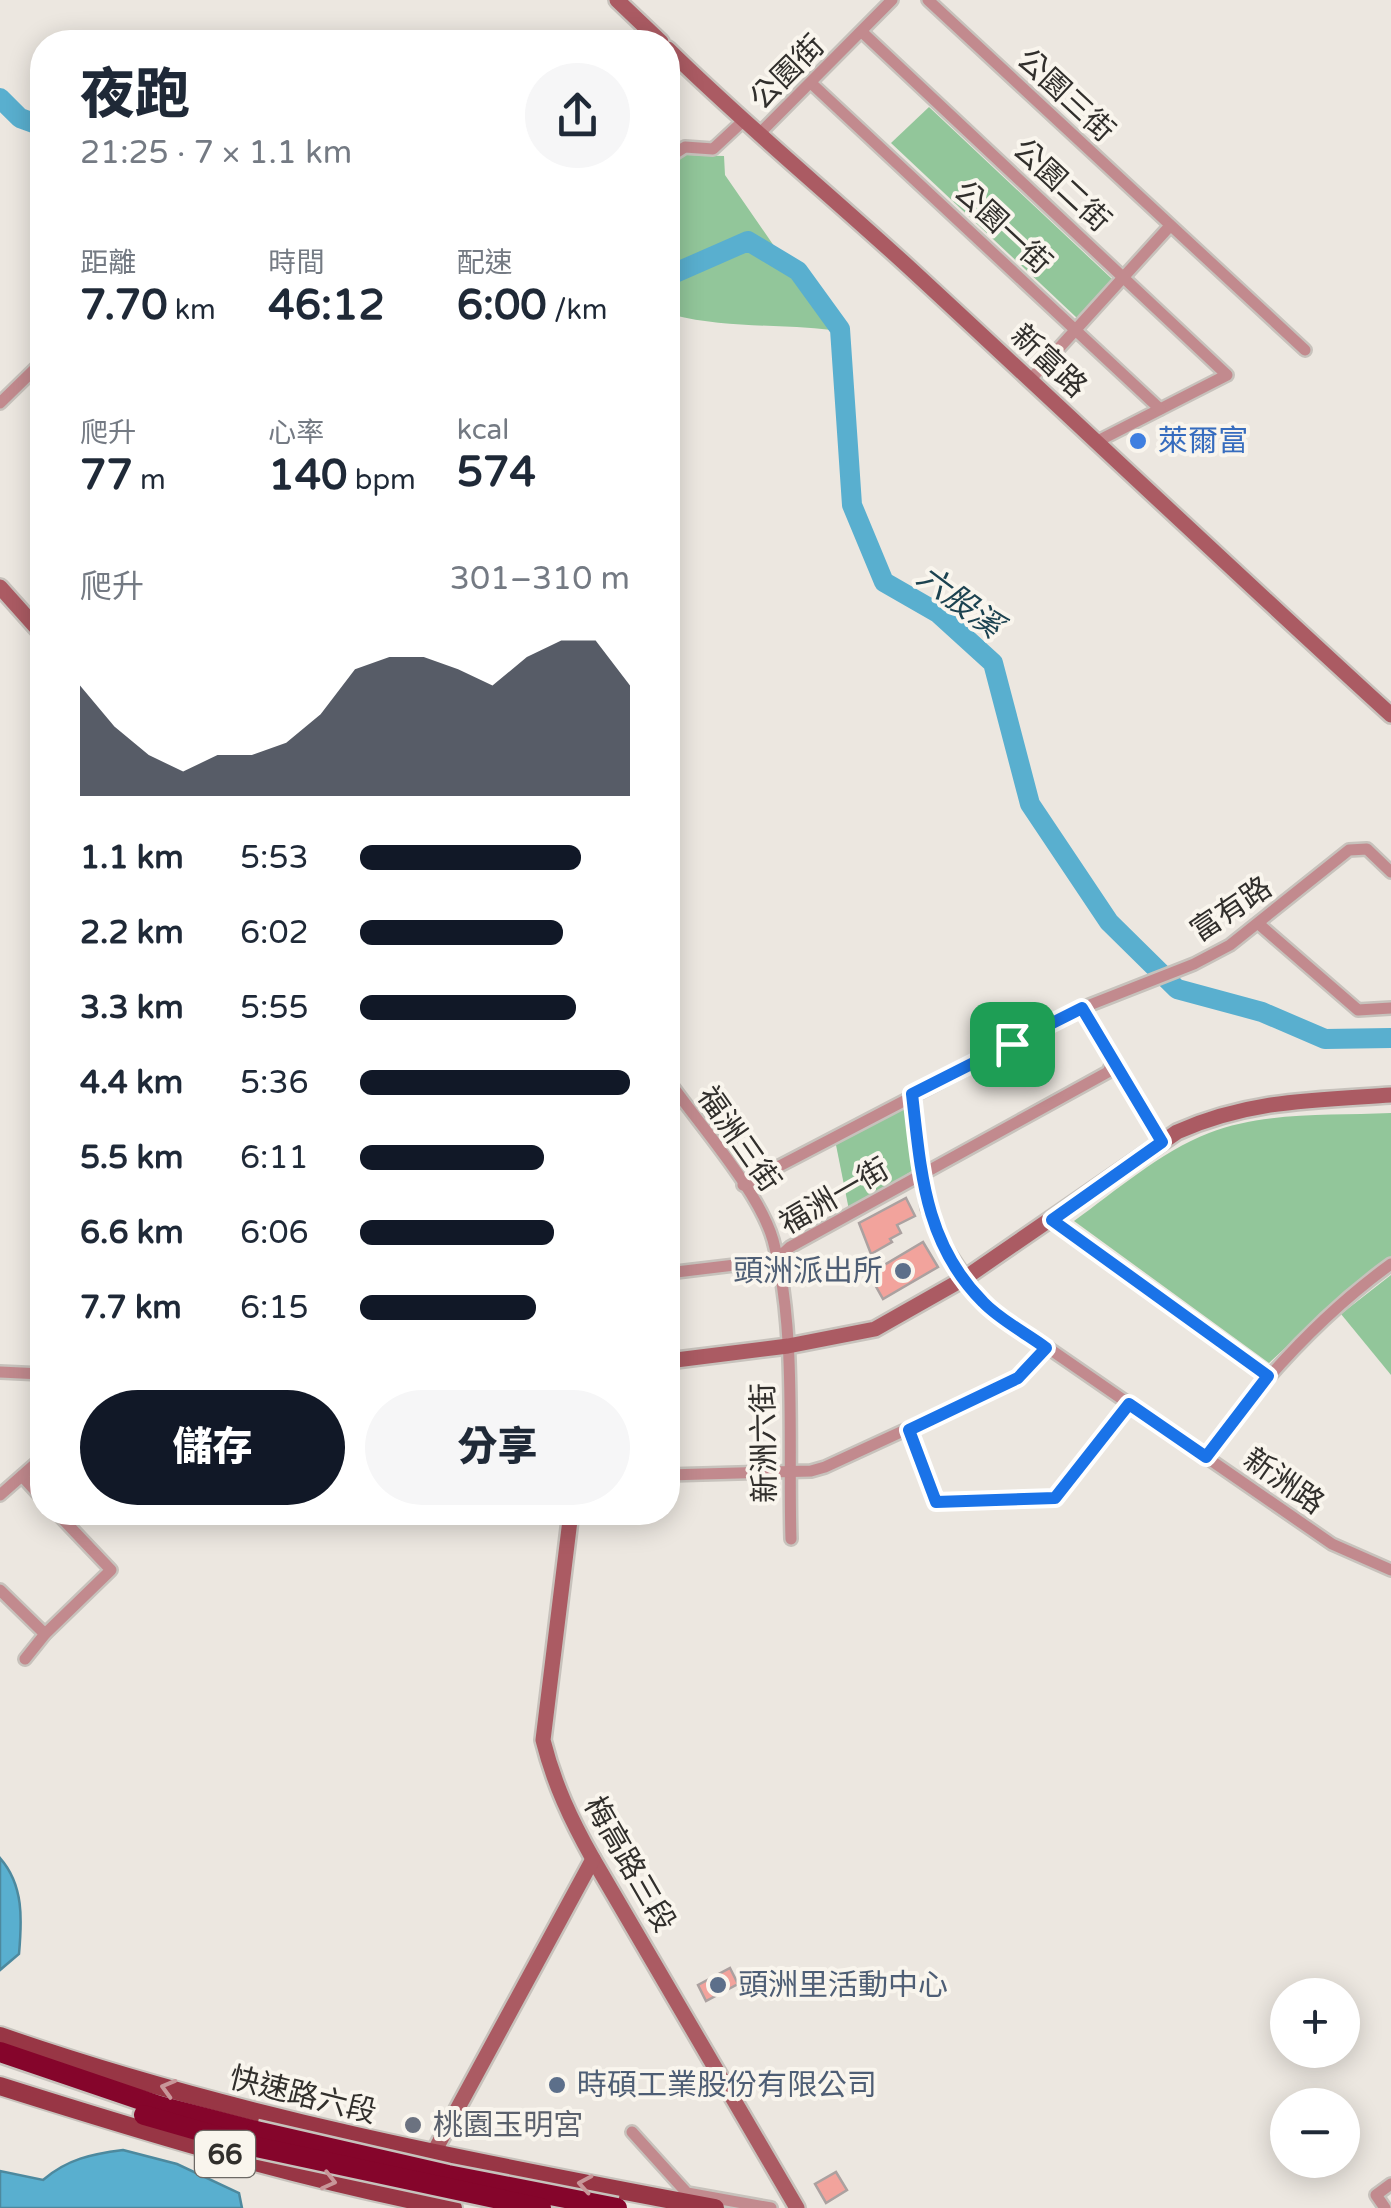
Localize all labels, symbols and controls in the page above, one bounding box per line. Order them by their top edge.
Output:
street label: 公園街 [742,27,832,117]
street label: 公園三街 [1009,41,1122,150]
text: 夜跑 [80,63,190,129]
button: share [525,63,630,168]
street label: 公園二街 [1005,131,1118,240]
text: 21:25 · 7 × 1.1 km [80,134,352,172]
street label: 公園一街 [946,173,1059,282]
text: 距離 [80,246,136,280]
text: 時間 [268,246,324,280]
text: 配速 [457,246,513,280]
text: 7.70 [80,280,168,331]
text: 46:12 [268,280,385,331]
text: 6:00 [457,280,547,331]
text: km [168,293,216,327]
text: /km [547,293,607,327]
street label: 新富路 [1003,317,1094,406]
text: kcal [457,413,509,447]
text: 爬升 [80,416,136,450]
text: 心率 [268,416,324,450]
place label: 萊爾富 [1158,423,1248,460]
marker: 萊爾富 [1127,430,1149,452]
text: 574 [457,447,536,498]
text: 77 [80,450,133,501]
text: 140 [268,450,347,501]
text: m [133,463,166,497]
text: bpm [347,463,416,497]
water label: 六股溪 [910,558,1012,648]
text: 301–310 m [450,560,630,598]
text: 爬升 [80,568,144,606]
text: 1.1 km [80,839,184,877]
text: 5:53 [240,839,309,877]
street label: 富有路 [1184,869,1279,950]
text: 2.2 km [80,914,184,952]
text: 6:02 [240,914,309,952]
text: 3.3 km [80,989,184,1027]
text: 5:55 [240,989,309,1027]
pin [970,1002,1055,1087]
icon: arrive [985,1017,1040,1072]
text: 4.4 km [80,1064,183,1102]
text: 5:36 [240,1064,309,1102]
street label: 福洲三街 [689,1080,788,1199]
text: 5.5 km [80,1139,183,1177]
text: 6:11 [240,1139,309,1177]
street label: 福洲一街 [773,1150,895,1242]
text: 6.6 km [80,1214,184,1252]
text: 6:06 [240,1214,309,1252]
place label: 頭洲派出所 [733,1253,883,1290]
marker: 頭洲派出所 [892,1260,914,1282]
text: 7.7 km [80,1289,182,1327]
text: 6:15 [240,1289,309,1327]
street label: 新洲六街 [745,1383,784,1503]
button: 儲存 [80,1390,345,1505]
button: 分享 [365,1390,630,1505]
street label: 新洲路 [1236,1440,1331,1522]
street label: 梅高路三段 [576,1790,683,1938]
place label: 頭洲里活動中心 [738,1967,948,2004]
marker: 頭洲里活動中心 [707,1974,729,1996]
map controls [1270,1978,1360,2178]
button: + [1270,1978,1360,2068]
street label: 快速路六段 [226,2059,380,2132]
place label: 時碩工業股份有限公司 [577,2067,877,2104]
marker: 時碩工業股份有限公司 [546,2074,568,2096]
one-way arrow [160,2079,177,2100]
button: − [1270,2088,1360,2178]
place label: 桃園玉明宮 [433,2107,583,2144]
marker: 桃園玉明宮 [402,2114,424,2136]
road number: 66 [195,2131,255,2177]
one-way arrow [320,2169,337,2190]
one-way arrow [577,2174,593,2195]

